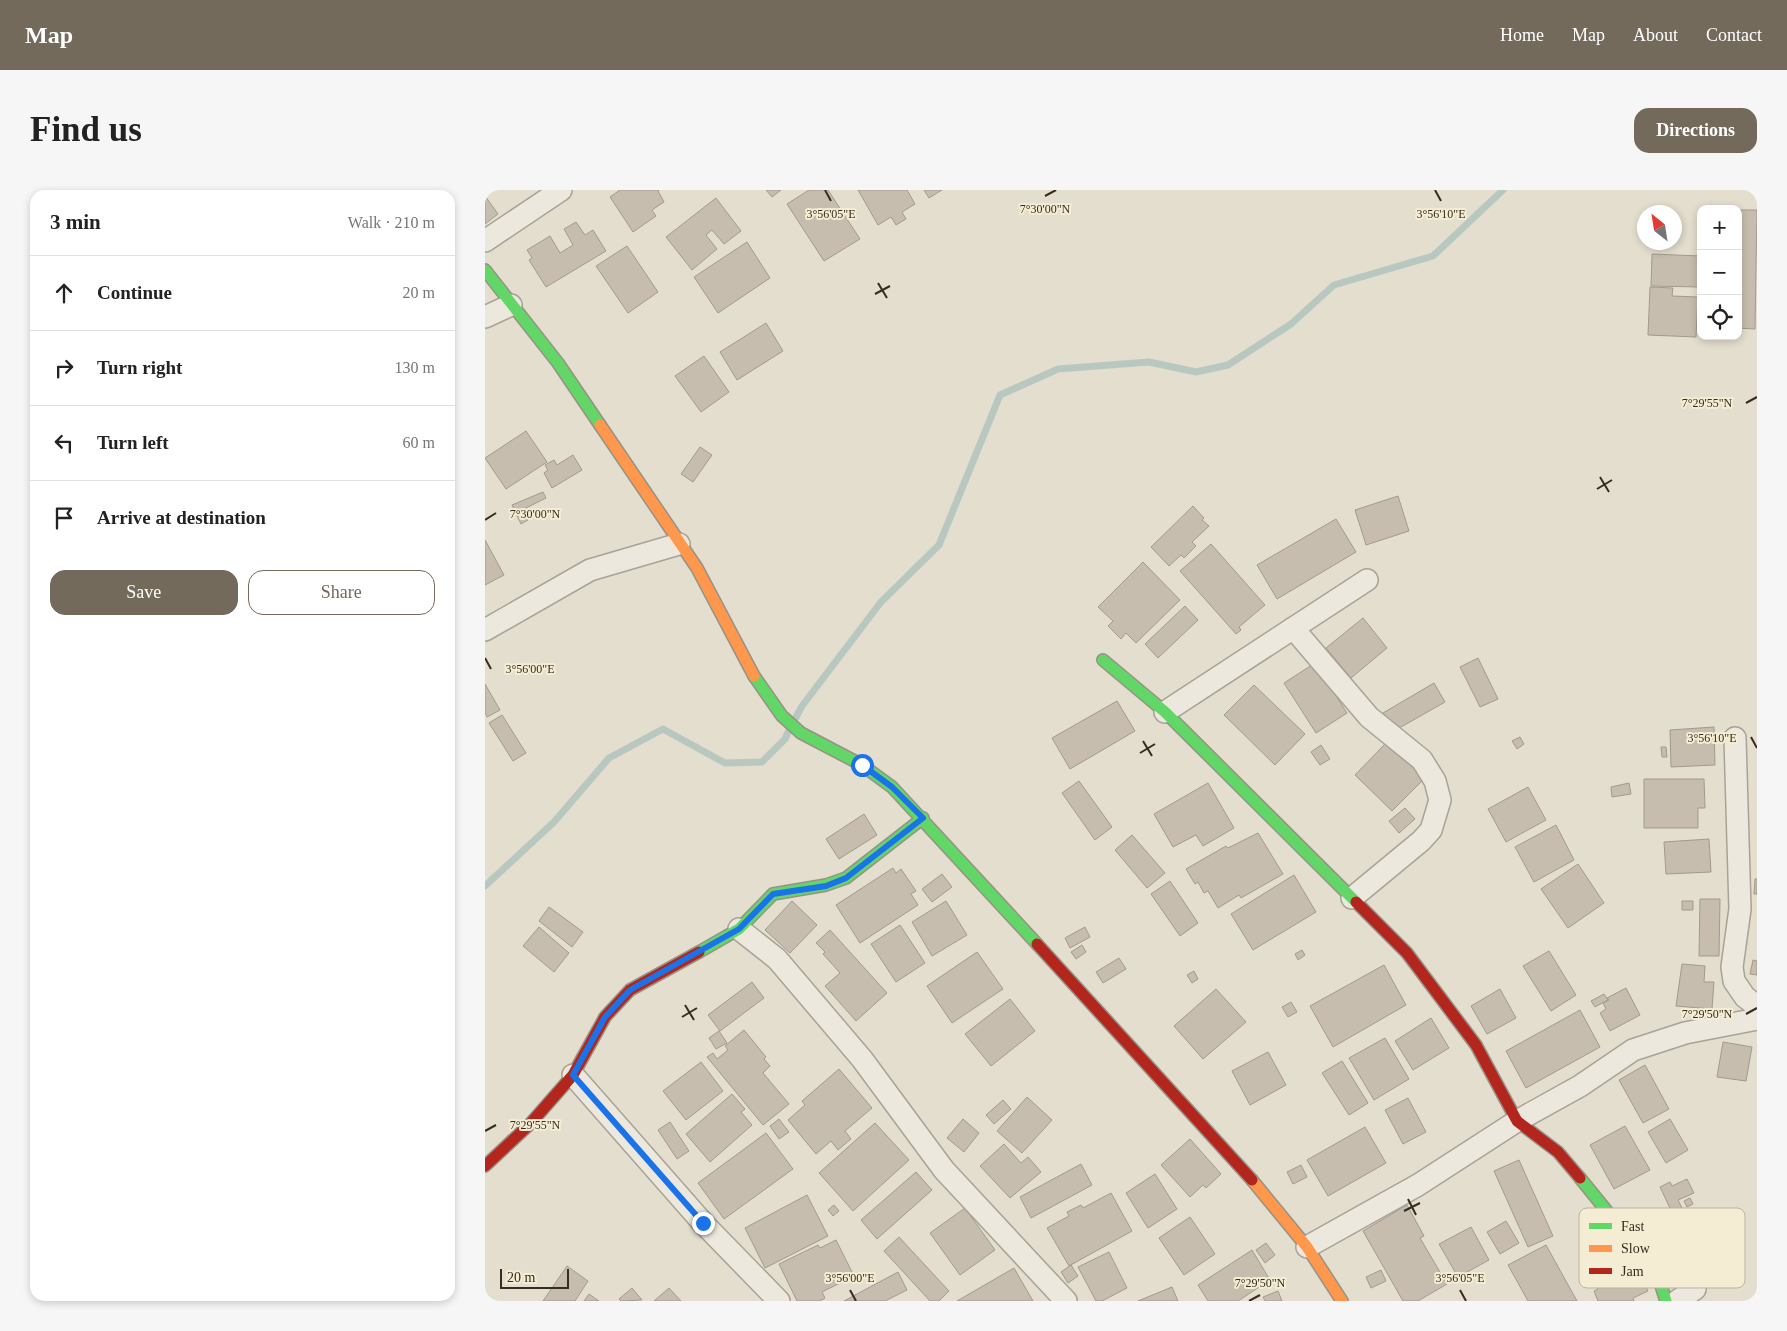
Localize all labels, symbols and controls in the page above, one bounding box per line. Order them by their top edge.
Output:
text: Map [25,22,73,48]
text: Home [1500,25,1544,45]
text: Map [1572,25,1605,45]
text: About [1633,25,1678,45]
text: Contact [1706,25,1762,45]
button: Directions [1634,108,1757,153]
text: Find us [30,110,142,149]
text: 7°30'00"N [1020,202,1071,216]
north arrow [1637,205,1682,250]
map controls [1697,205,1742,340]
button: + [1697,205,1742,250]
text: 3°56'05"E [806,207,856,221]
text: 3°56'10"E [1416,207,1466,221]
text: 3 min [50,210,101,234]
text: Walk · 210 m [348,214,435,231]
button: − [1697,250,1742,295]
icon: ahead [50,279,78,307]
text: Continue [97,282,172,303]
text: 20 m [403,284,435,301]
button: locate [1697,295,1742,340]
icon: right [50,354,78,382]
text: Turn right [97,357,182,378]
text: 130 m [395,359,435,376]
text: 7°29'55"N [1682,396,1733,410]
icon: left [50,429,78,457]
text: Turn left [97,432,169,453]
text: 60 m [403,434,435,451]
icon: arrive [50,504,78,532]
text: Arrive at destination [97,507,266,528]
text: 7°30'00"N [510,507,561,521]
button: Save [50,570,238,615]
button: Share [248,570,435,615]
text: 3°56'00"E [505,662,555,676]
text: 3°56'10"E [1687,731,1737,745]
route start [851,754,874,777]
text: 7°29'50"N [1682,1007,1733,1021]
text: 7°29'55"N [510,1118,561,1132]
legend [1579,1208,1745,1288]
route end [692,1212,715,1235]
text: Fast [1621,1219,1644,1234]
text: Slow [1621,1241,1651,1256]
text: Jam [1621,1264,1644,1279]
scale bar [500,1266,569,1289]
text: 20 m [507,1270,535,1285]
text: 3°56'00"E [825,1271,875,1285]
text: 3°56'05"E [1435,1271,1485,1285]
text: 7°29'50"N [1235,1276,1286,1290]

